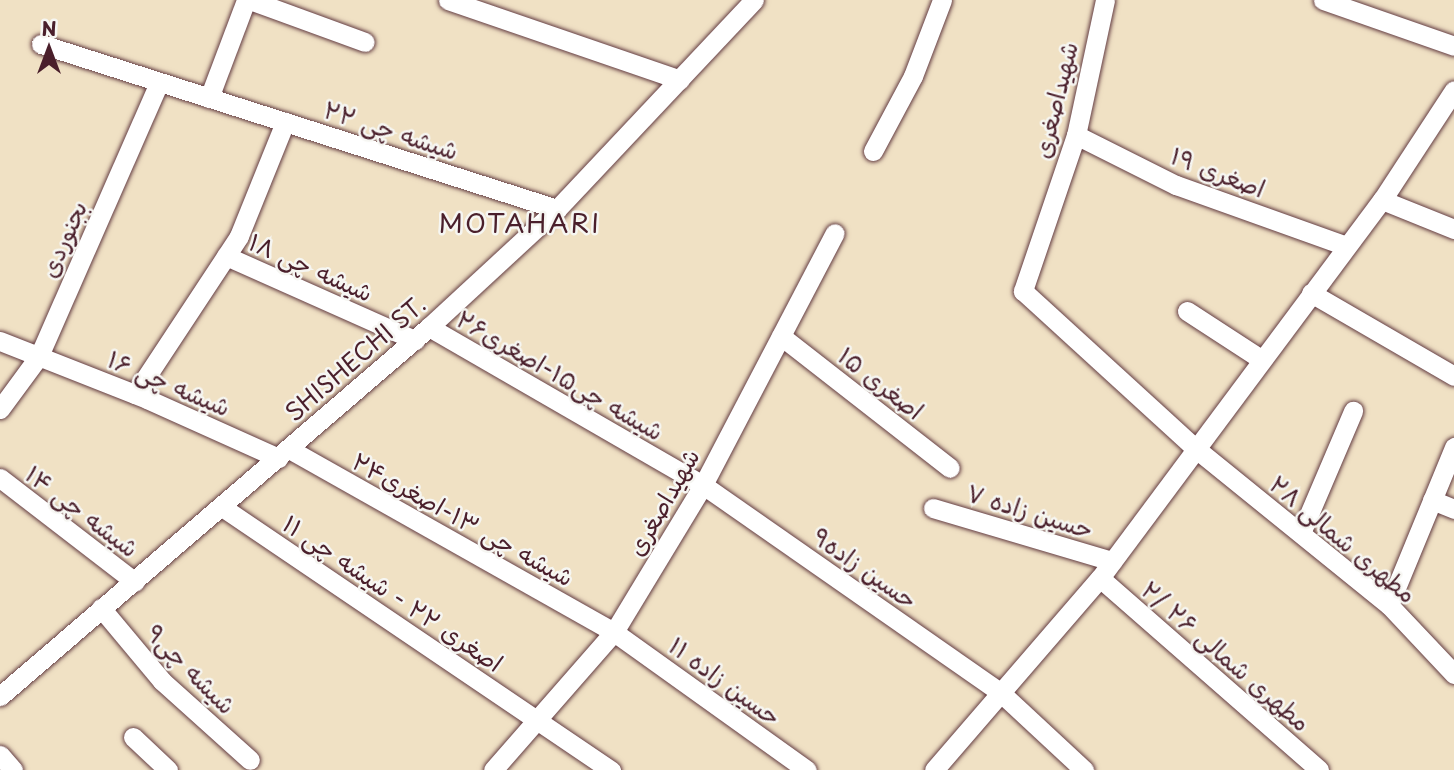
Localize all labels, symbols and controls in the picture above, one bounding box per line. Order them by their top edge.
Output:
north arrow [14,14,84,84]
text: N [41,14,57,42]
street label: شهیداصغری [1027,39,1083,161]
street label: شیشه چی ۲۲ [320,95,462,165]
street label: اصغری ۱۹ [1167,141,1269,203]
street label: بجنوردی [33,196,93,282]
district label: MOTAHARI [440,207,600,239]
street label: شیشه چی ۱۸ [245,227,377,307]
street label: SHISHECHI ST. [279,289,431,427]
street label: شیشه چی۱۵-اصغری۲۶ [451,304,669,446]
street label: اصغری ۱۵ [833,341,929,425]
street label: شیشه چی ۱۶ [103,344,235,422]
street label: شهیداصغری [621,443,705,561]
street label: شیشه چی ۱۳-اصغری۲۴ [347,446,579,592]
street label: شیشه چی ۱۴ [20,459,144,563]
street label: مطهری شمالی ۲۸ [1264,469,1422,609]
street label: حسین زاده ۷ [963,478,1097,544]
street label: اصغری ۲۲ - شیشه چی ۱۱ [278,509,508,677]
street label: حسین زاده۹ [807,521,923,615]
street label: مطهری شمالی ۲۶ /۲ [1136,575,1316,737]
street label: شیشه چی۹ [140,618,242,720]
street label: حسین زاده ۱۱ [663,631,787,731]

